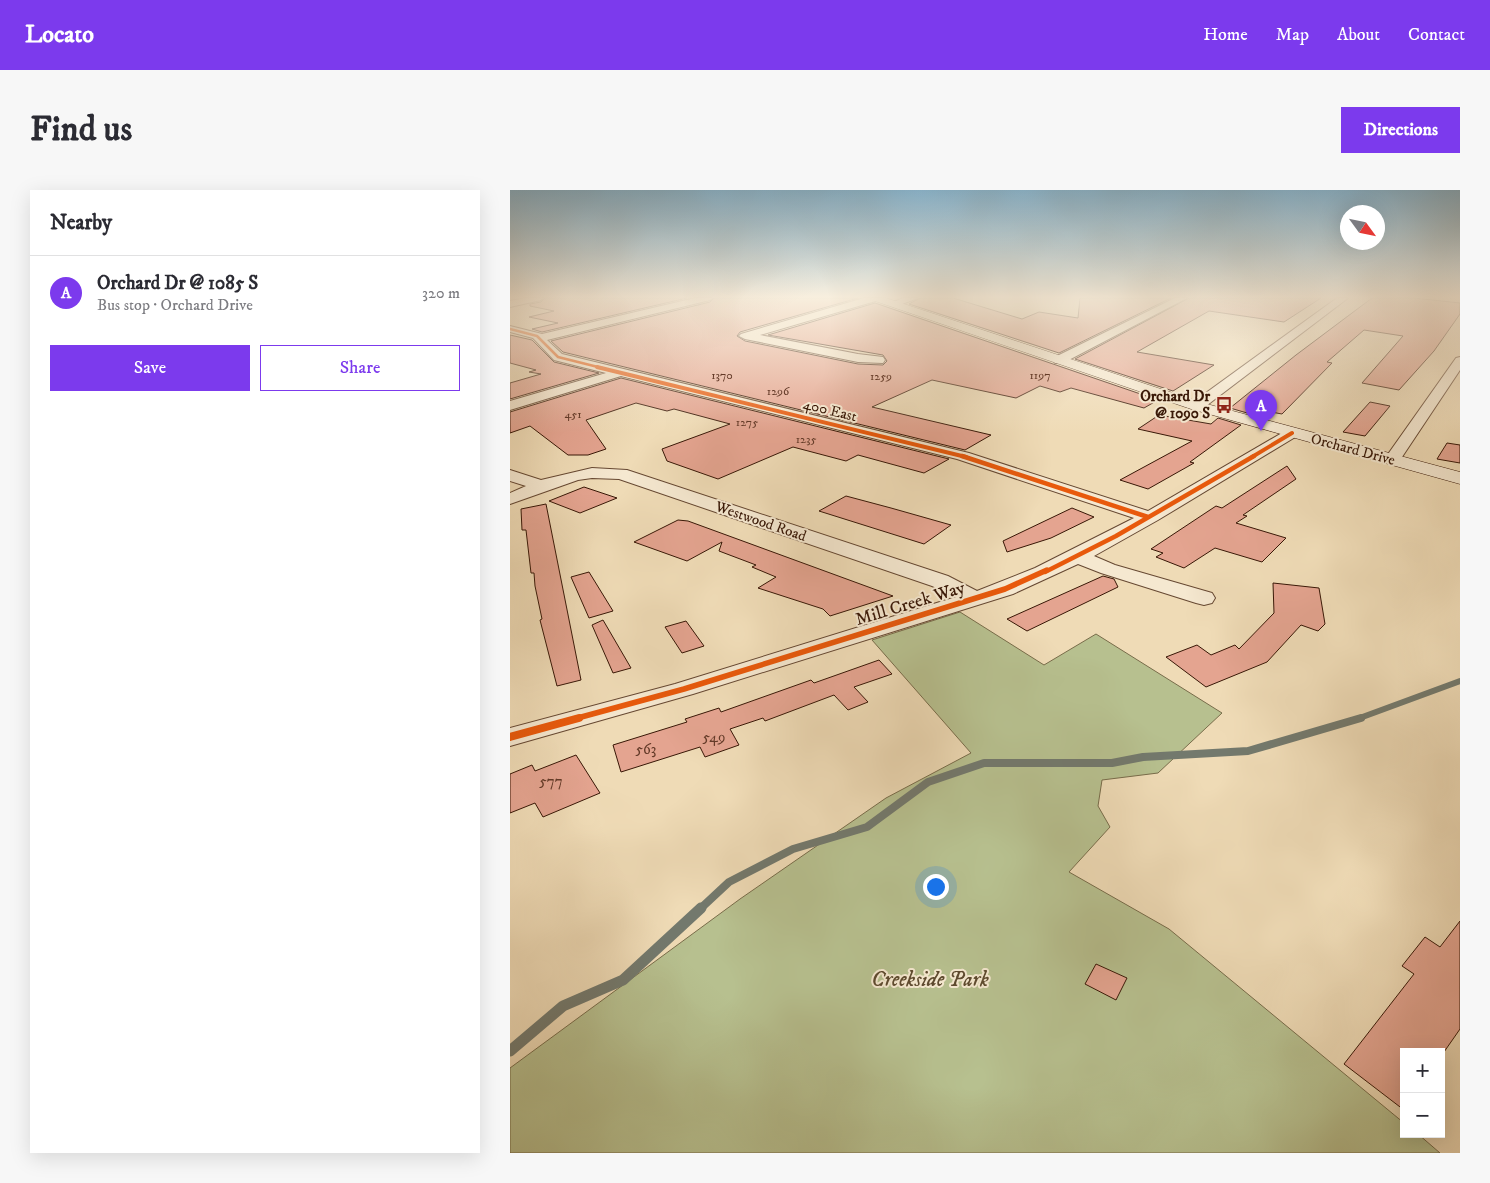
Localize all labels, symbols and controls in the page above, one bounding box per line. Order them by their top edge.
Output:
text: Locato [25,20,94,50]
text: Home [1203,24,1248,46]
text: Map [1276,24,1309,46]
text: About [1337,24,1380,46]
text: Contact [1408,24,1465,46]
button: Directions [1341,107,1460,153]
text: Find us [30,108,132,152]
north arrow [1340,205,1385,250]
text: Nearby [50,210,112,236]
text: Orchard Dr @ 1085 S [97,272,258,295]
text: A [61,283,71,303]
text: 320 m [422,283,460,303]
text: Bus stop · Orchard Drive [97,295,253,315]
button: Save [50,345,250,391]
button: Share [260,345,460,391]
house number: 1370 [711,368,733,383]
house number: 1197 [1029,368,1051,383]
house number: 1259 [870,369,892,384]
house number: 1296 [767,384,790,399]
place label: Orchard Dr @ 1090 S [1140,387,1210,423]
pin: A [1245,390,1277,431]
street label: 400 East [801,395,859,426]
bus stop icon: Orchard Dr @ 1090 S [1214,395,1234,415]
house number: 451 [564,407,582,422]
house number: 1275 [736,415,758,430]
street label: Orchard Drive [1309,429,1397,470]
house number: 1235 [796,432,816,447]
street label: Westwood Road [712,497,809,546]
street label: Mill Creek Way [853,577,968,631]
house number: 549 [703,728,725,747]
house number: 563 [636,740,656,759]
house number: 577 [539,772,563,791]
your location [923,874,949,900]
park label: Creekside Park [871,967,989,993]
map controls [1400,1048,1445,1138]
button: + [1400,1048,1445,1093]
button: − [1400,1093,1445,1138]

